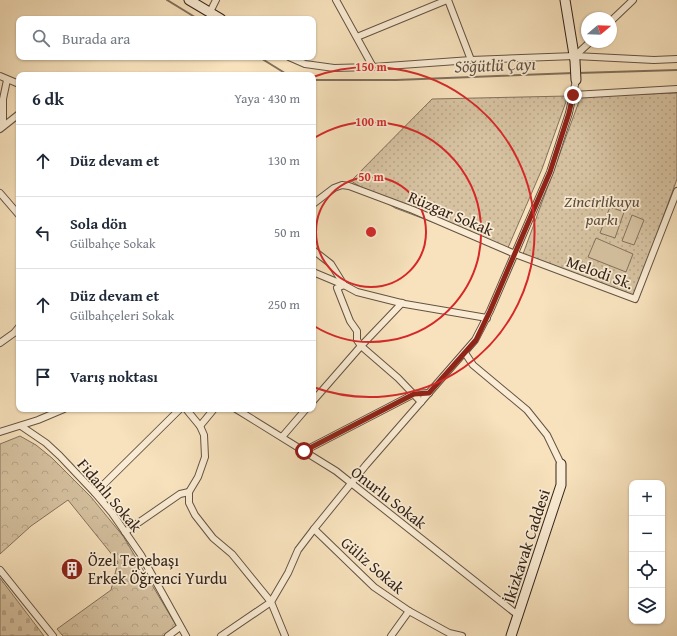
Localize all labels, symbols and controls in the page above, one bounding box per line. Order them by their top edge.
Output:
north arrow [581,12,617,48]
search box [16,16,316,60]
icon: search [30,27,52,49]
text: Burada ara [62,28,130,49]
water label: Söğütlü Çayı [454,51,537,78]
text: 150 m [355,58,388,75]
text: 6 dk [32,86,64,111]
route end [564,86,582,104]
text: Yaya · 430 m [234,89,300,108]
text: 100 m [355,113,388,130]
icon: ahead [32,150,54,172]
text: Düz devam et [70,150,159,171]
text: 130 m [268,151,300,170]
text: 50 m [358,168,384,185]
street label: Rüzgar Sokak [405,184,498,242]
park label: Zincirlikuyu parkı [564,189,640,231]
text: Sola dön [70,213,127,234]
icon: left [32,222,54,244]
text: 50 m [274,223,300,242]
centre of rings [364,225,378,239]
text: Gülbahçe Sokak [70,234,156,253]
street label: Melodi Sk. [563,249,637,295]
text: Düz devam et [70,285,159,306]
icon: ahead [32,294,54,316]
text: 250 m [268,295,300,314]
text: Gülbahçeleri Sokak [70,306,174,325]
icon: arrive [32,366,54,388]
text: Varış noktası [70,366,158,387]
route start [295,442,313,460]
street label: Fidanlı Sokak [72,453,149,538]
street label: Onurlu Sokak [346,460,433,535]
map controls [629,480,665,624]
button: + [629,480,665,516]
street label: İkizkavak Caddesi [496,485,556,606]
button: − [629,516,665,552]
street label: Güliz Sokak [336,531,411,600]
place label: Özel Tepebaşı Erkek Öğrenci Yurdu [88,548,228,590]
button: locate [629,552,665,588]
building icon: Özel Tepebaşı Erkek Öğrenci Yurdu [59,556,85,582]
button: layers [629,588,665,624]

